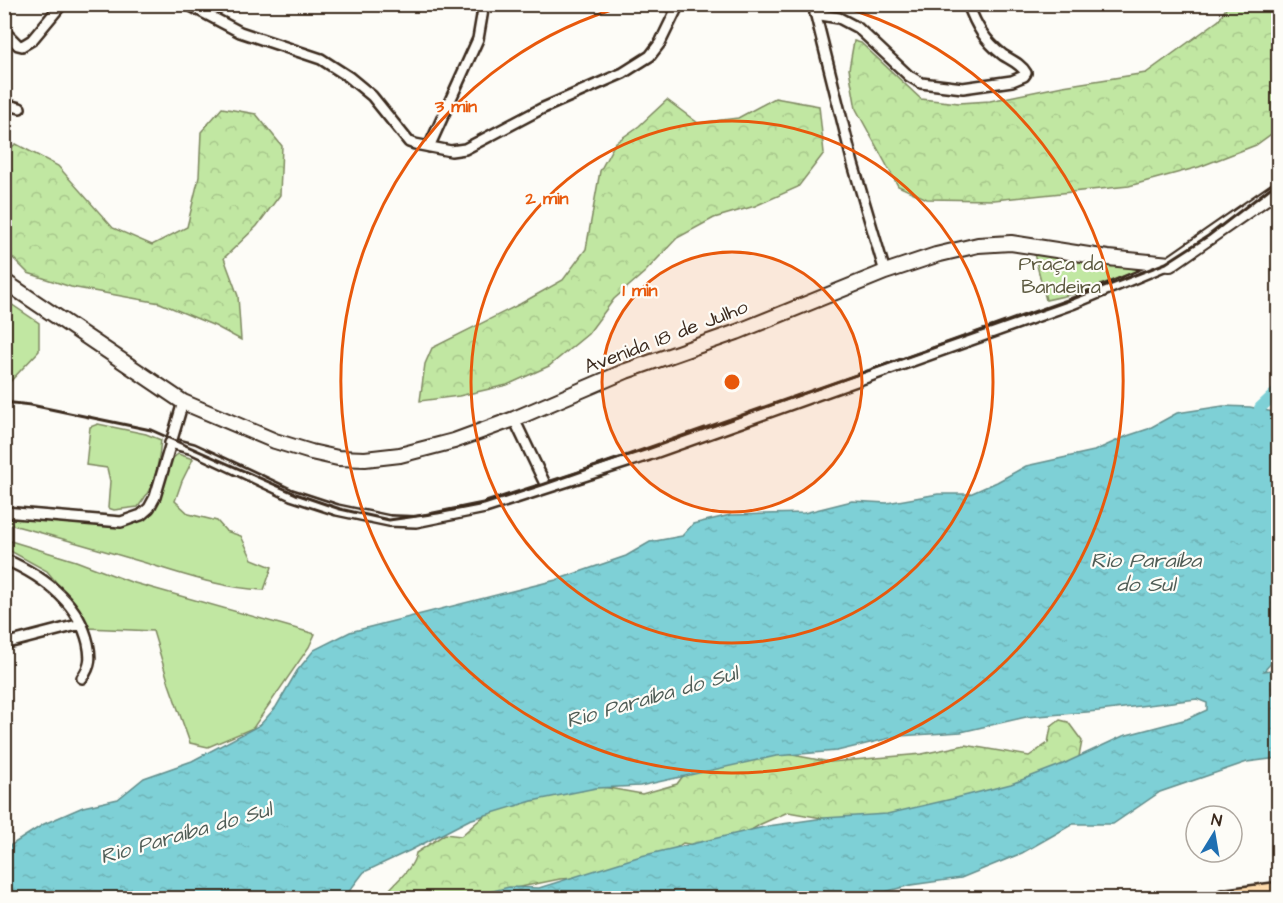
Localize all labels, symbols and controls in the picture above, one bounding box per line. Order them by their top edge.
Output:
text: 3 min [434,94,477,119]
text: 2 min [524,186,569,211]
park label: Praça da Bandeira [1018,250,1104,301]
text: 1 min [622,278,658,303]
street label: Avenida 18 de Julho [580,293,752,381]
centre of rings [722,372,742,392]
water label: Rio Paraíba do Sul [1091,546,1203,599]
water label: Rio Paraíba do Sul [563,658,744,735]
water label: Rio Paraíba do Sul [97,794,278,871]
north arrow [1184,804,1244,864]
text: N [1210,809,1224,832]

